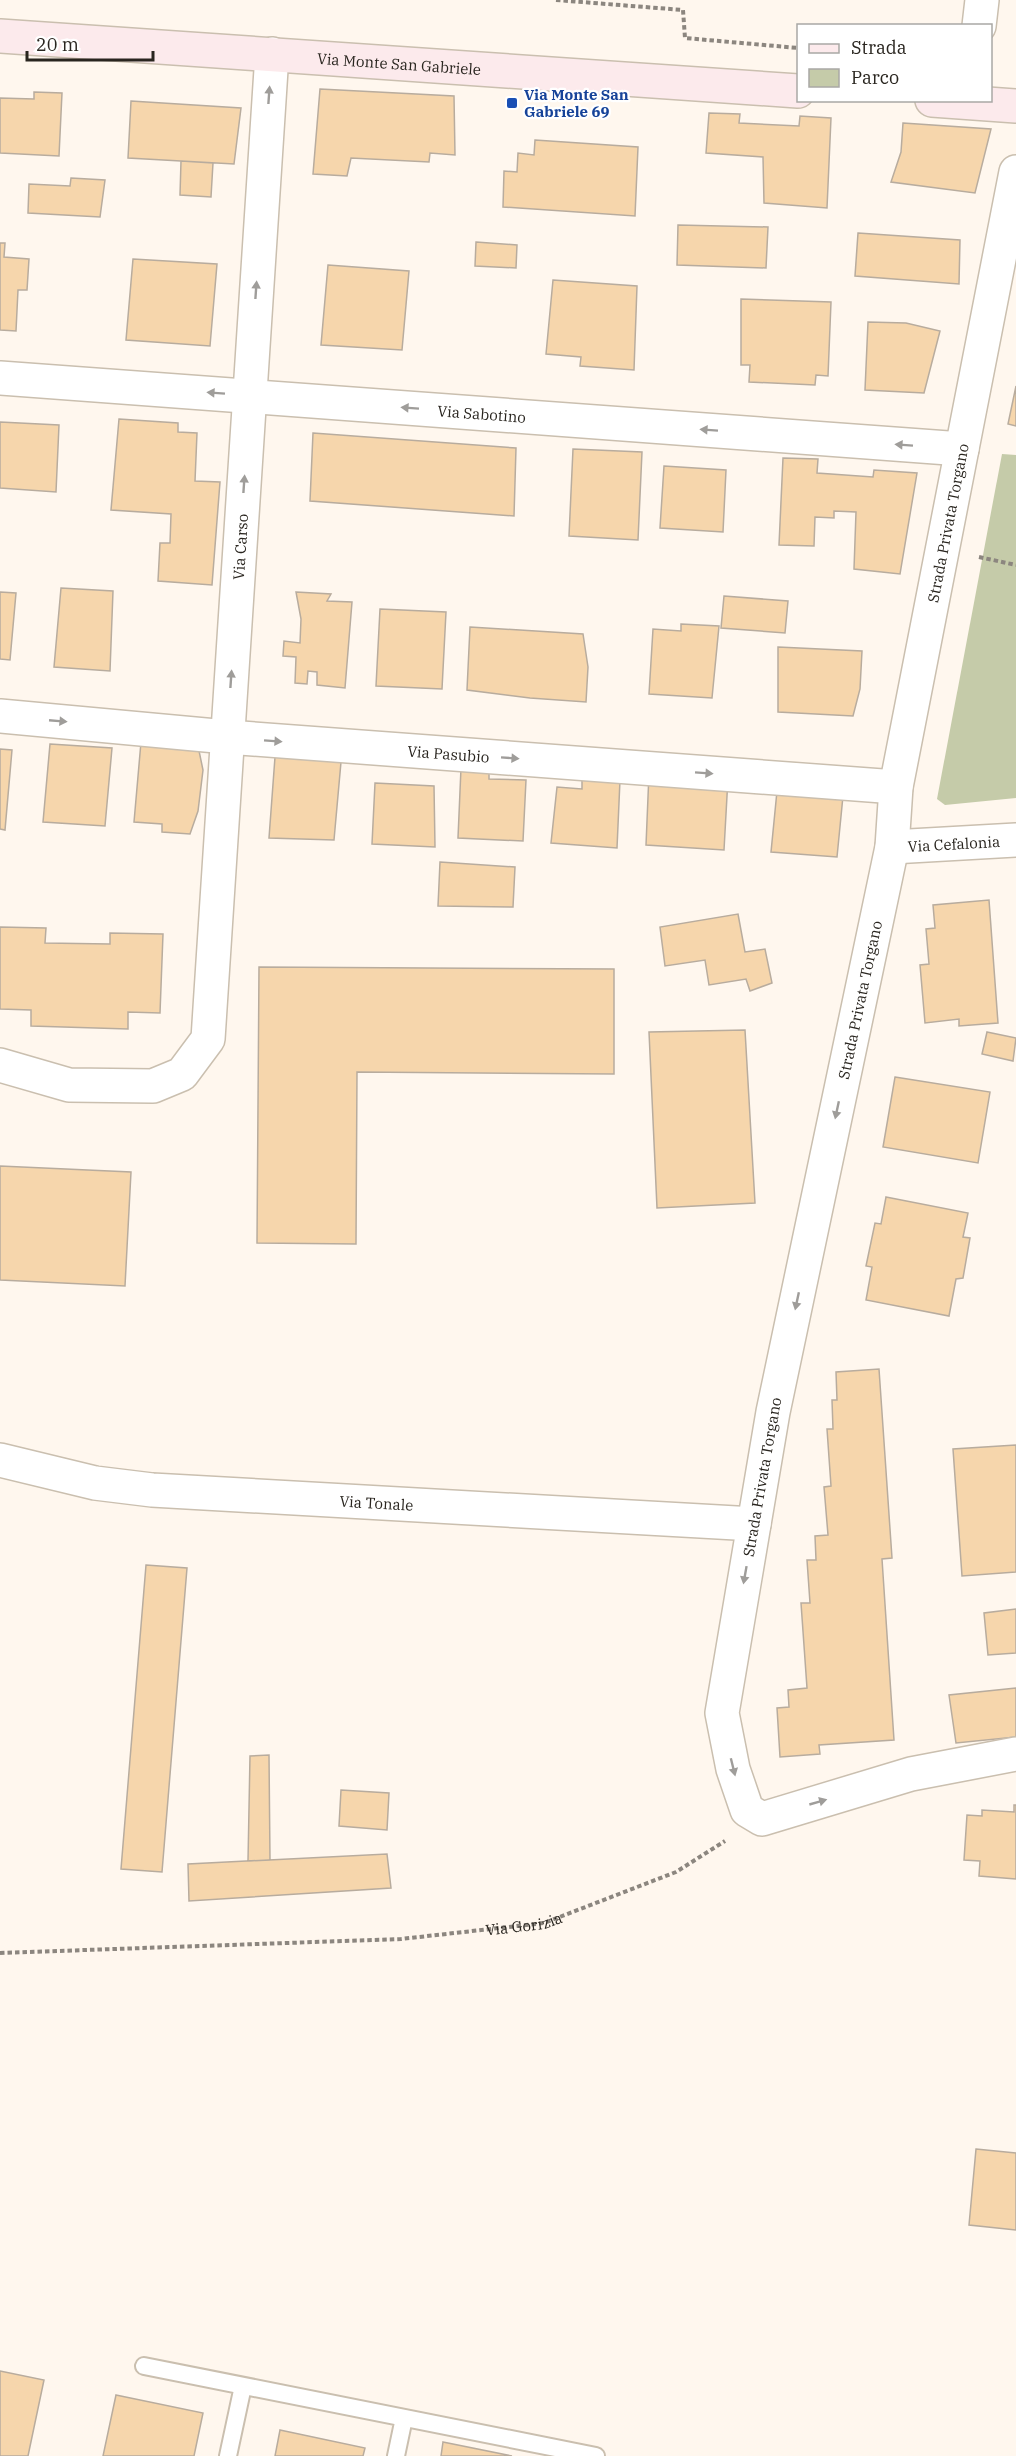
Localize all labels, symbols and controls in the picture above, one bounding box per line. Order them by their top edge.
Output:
scale bar [27,24,153,62]
legend [797,24,992,102]
text: 20 m [36,33,79,56]
text: Strada [851,36,907,59]
street label: Via Monte San Gabriele [317,48,482,79]
text: Parco [851,66,899,89]
one-way arrow [264,85,274,104]
place label: Via Monte San Gabriele 69 [524,85,629,121]
marker: Via Monte San Gabriele 69 [505,96,519,110]
one-way arrow [252,280,261,299]
one-way arrow [206,389,225,398]
street label: Via Sabotino [437,401,527,426]
one-way arrow [400,403,419,413]
one-way arrow [700,425,719,435]
one-way arrow [894,440,913,449]
street label: Strada Privata Torgano [923,442,973,604]
one-way arrow [239,475,248,494]
street label: Via Carso [228,513,252,581]
one-way arrow [226,669,235,688]
one-way arrow [49,716,68,726]
one-way arrow [264,736,283,745]
street label: Via Pasubio [407,741,490,766]
one-way arrow [500,753,519,763]
one-way arrow [695,768,714,777]
street label: Via Cefalonia [907,831,1001,856]
street label: Strada Privata Torgano [834,919,886,1081]
one-way arrow [832,1101,841,1120]
one-way arrow [791,1291,801,1310]
street label: Strada Privata Torgano [739,1396,785,1558]
street label: Via Tonale [339,1491,414,1514]
one-way arrow [740,1566,749,1585]
one-way arrow [729,1758,738,1776]
one-way arrow [809,1797,827,1806]
street label: Via Gorizia [484,1907,565,1939]

